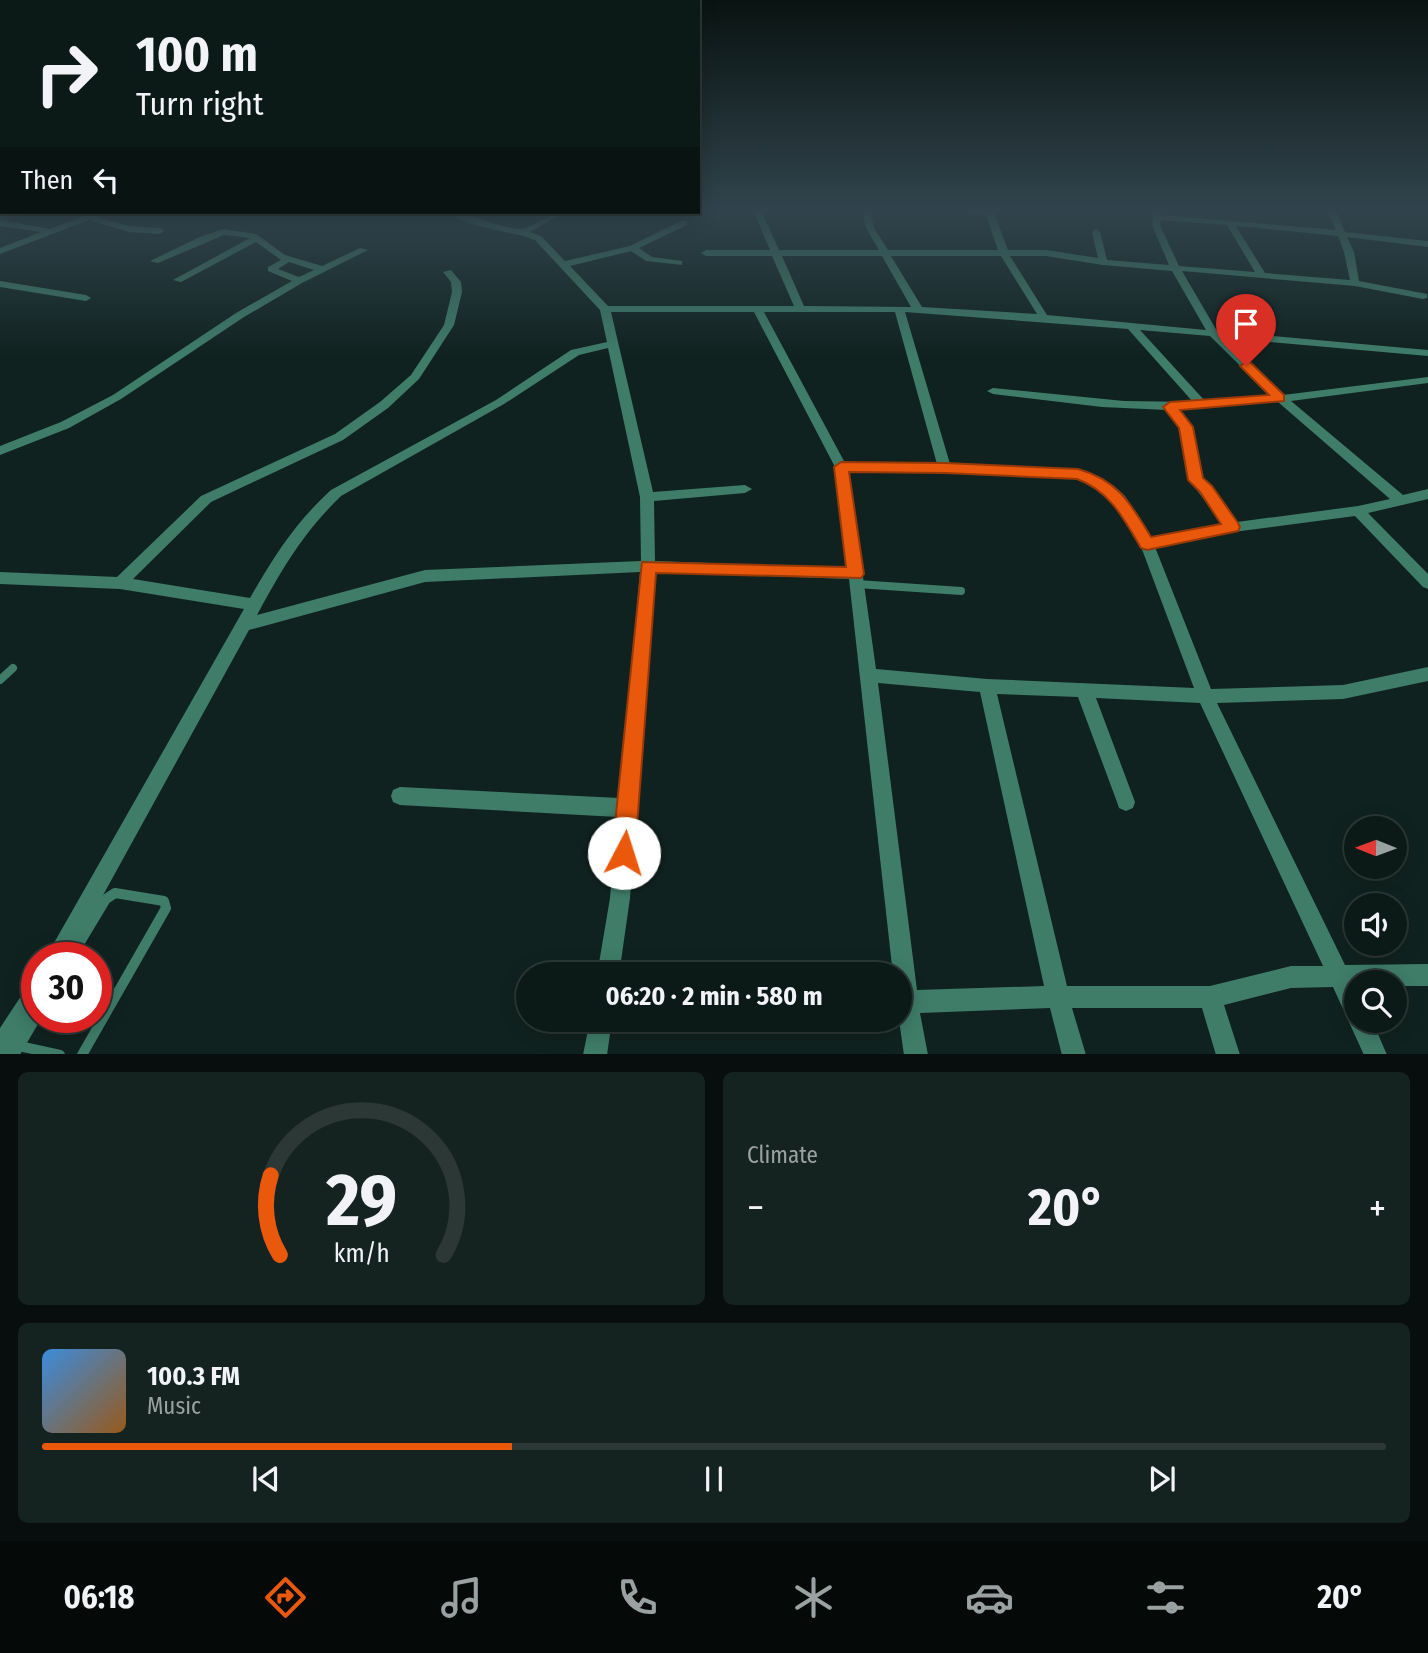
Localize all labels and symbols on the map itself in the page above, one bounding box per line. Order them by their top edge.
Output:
pin [1216,294,1276,366]
position arrow [587,816,661,890]
north arrow [1344,816,1407,878]
speed limit sign: 30 [21,942,112,1033]

